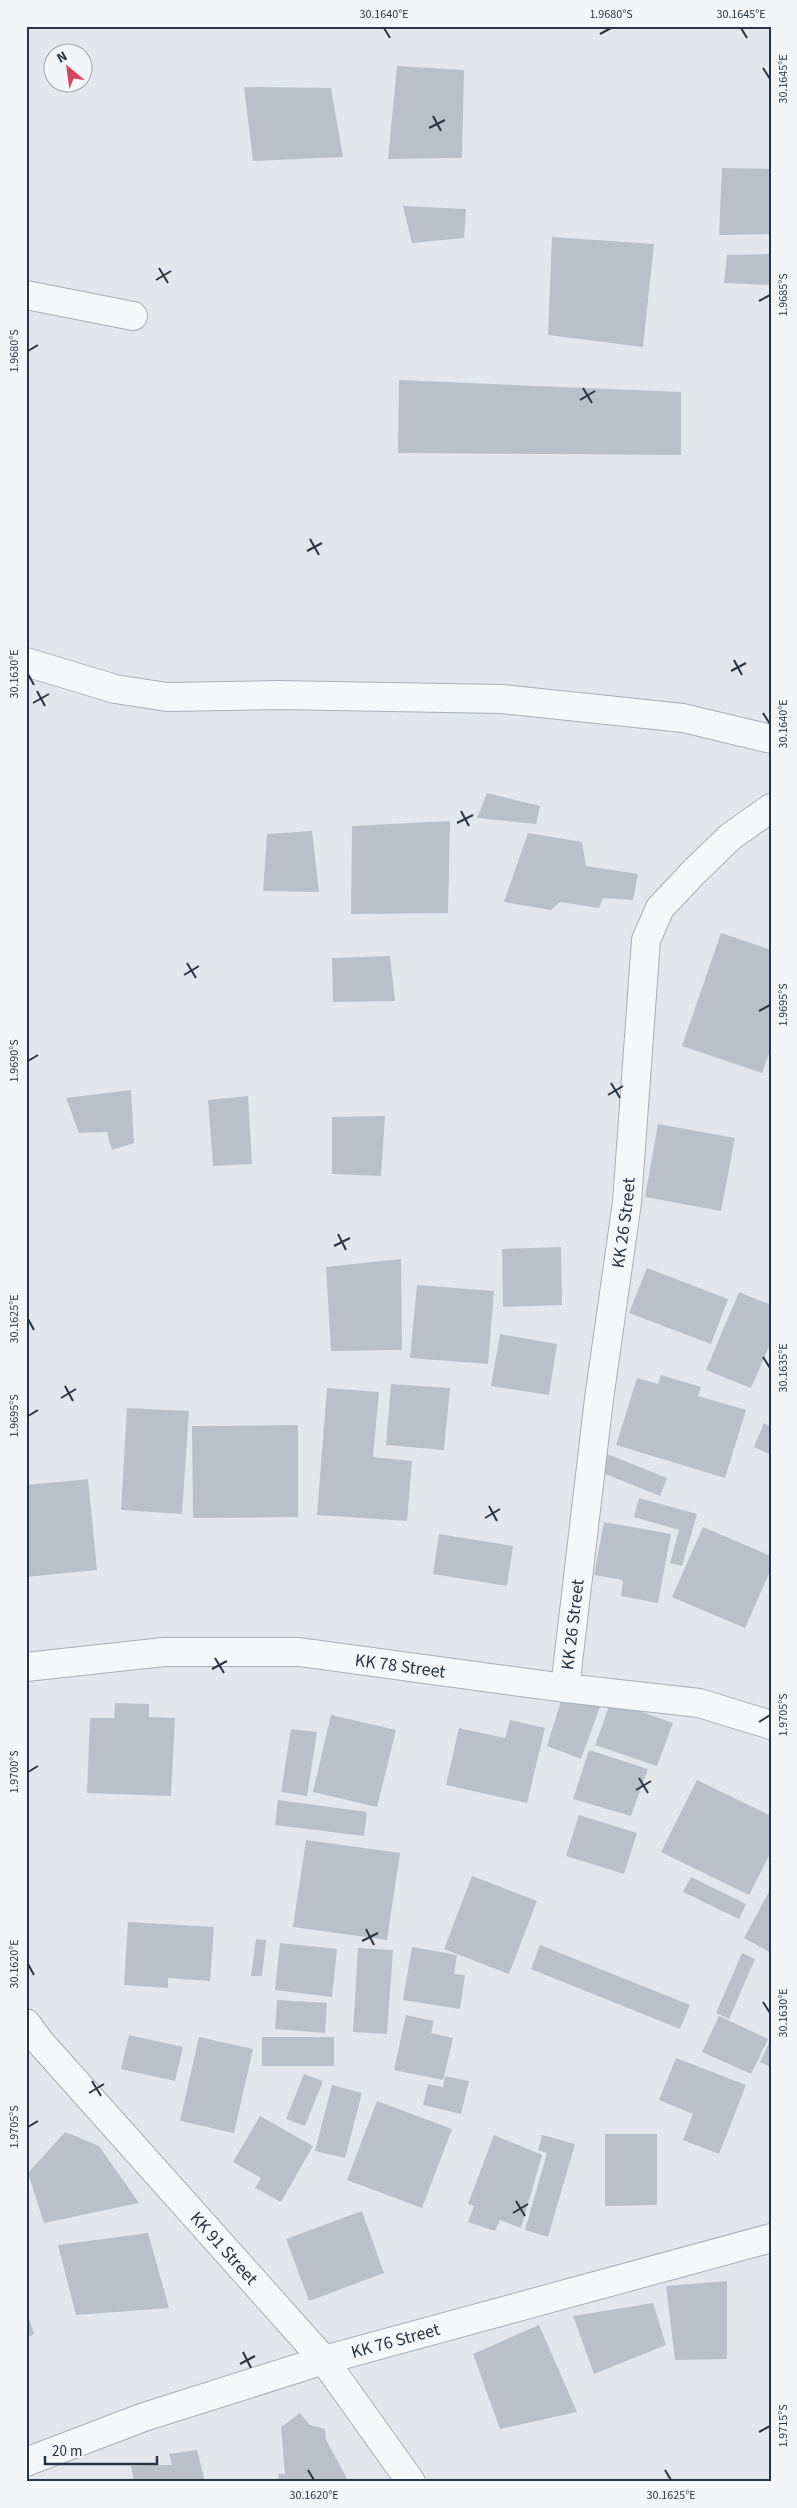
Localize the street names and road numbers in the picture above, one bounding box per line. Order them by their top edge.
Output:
street label: KK 26 Street [606,1177,642,1270]
street label: KK 26 Street [555,1578,591,1671]
street label: KK 78 Street [353,1648,447,1685]
street label: KK 91 Street [184,2206,263,2291]
street label: KK 76 Street [348,2317,443,2365]

